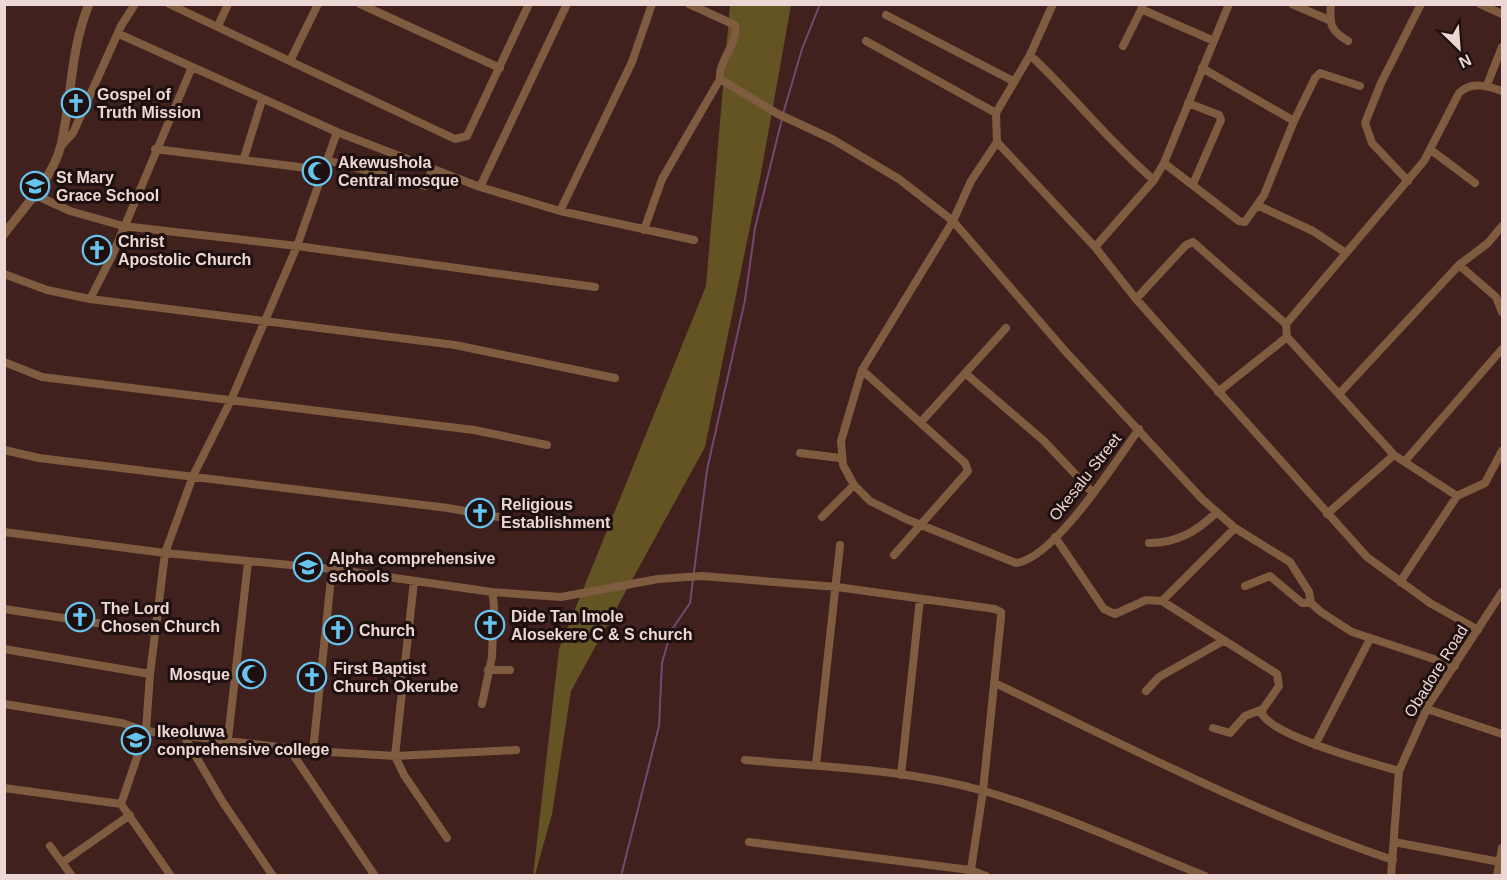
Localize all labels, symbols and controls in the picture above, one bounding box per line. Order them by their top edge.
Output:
north arrow [1429,18,1489,78]
text: N [1456,51,1474,71]
place label: Gospel of Truth Mission [97,86,201,121]
church icon: Gospel of Truth Mission [60,87,92,119]
place label: Akewushola Central mosque [338,154,459,189]
mosque icon: Akewushola Central mosque [301,155,333,187]
place label: St Mary Grace School [56,169,159,204]
school or university icon: St Mary Grace School [19,170,51,202]
place label: Christ Apostolic Church [118,233,251,268]
church icon: Christ Apostolic Church [81,234,113,266]
street label: Okesalu Street [1046,430,1125,524]
place label: Religious Establishment [501,496,611,531]
church icon: Religious Establishment [464,497,496,529]
place label: Alpha comprehensive schools [329,550,495,585]
school or university icon: Alpha comprehensive schools [292,551,324,583]
place label: The Lord Chosen Church [101,600,220,635]
church icon: The Lord Chosen Church [64,601,96,633]
place label: Dide Tan Imole Alosekere C & S church [511,608,692,643]
church icon: Dide Tan Imole Alosekere C & S church [474,609,506,641]
church icon: Church [322,614,354,646]
place label: Church [359,622,415,639]
street label: Obadore Road [1401,622,1471,720]
mosque icon: Mosque [235,658,267,690]
place label: First Baptist Church Okerube [333,660,458,695]
church icon: First Baptist Church Okerube [296,661,328,693]
place label: Mosque [170,666,230,683]
place label: Ikeoluwa conprehensive college [157,723,330,758]
school or university icon: Ikeoluwa conprehensive college [120,724,152,756]

